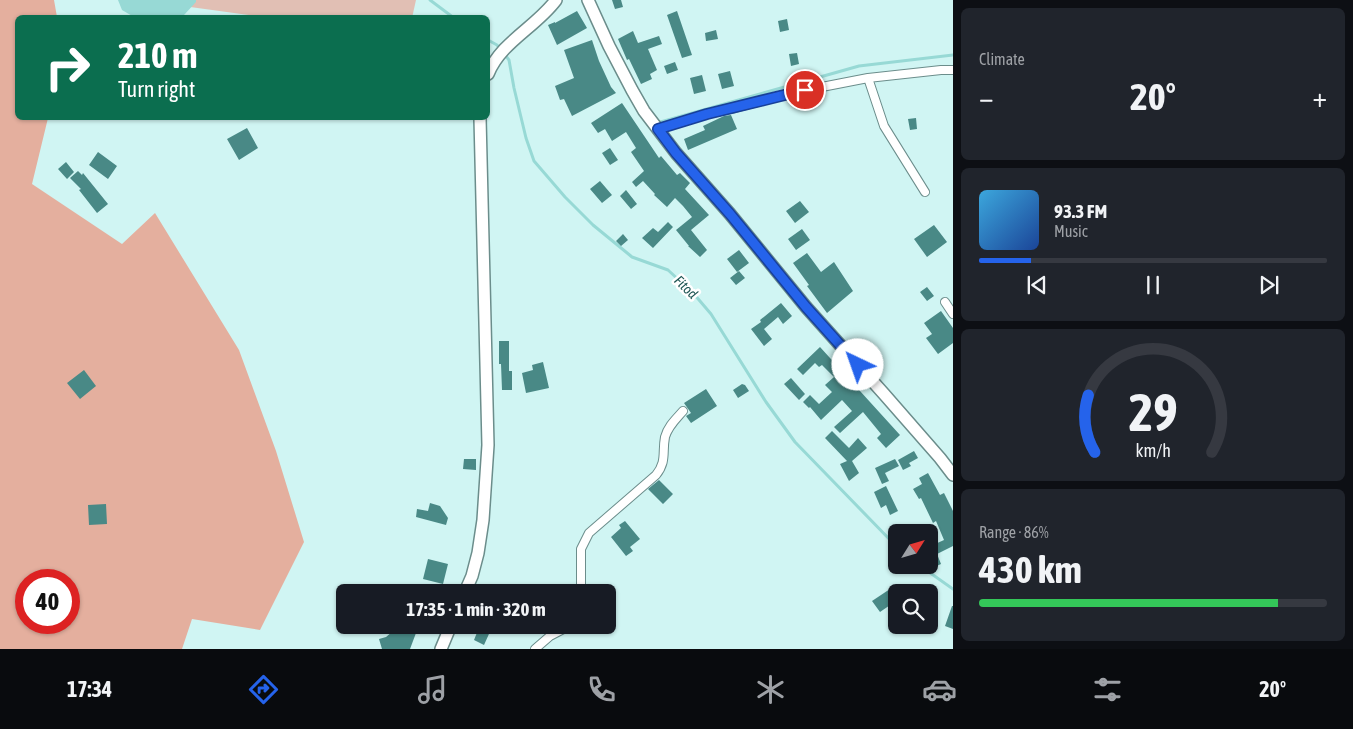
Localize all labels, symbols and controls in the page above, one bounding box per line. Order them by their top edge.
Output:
icon: right [35,35,100,100]
text: 210 m [118,35,197,75]
text: Climate [979,50,1025,68]
pin [784,69,826,111]
text: 20° [1130,75,1176,118]
text: Turn right [118,76,195,102]
icon: arrive [791,76,819,104]
text: − [979,81,994,113]
text: + [1312,81,1327,113]
text: 93.3 FM [1054,200,1107,222]
text: Music [1054,222,1088,240]
icon: previous [1023,271,1051,299]
icon: pause [1139,271,1167,299]
icon: next [1255,271,1283,299]
water label: Fitod [671,272,701,302]
position arrow [831,338,883,390]
text: 29 [1129,382,1177,442]
text: km/h [1135,440,1171,461]
text: Range · 86% [979,523,1049,541]
north arrow [888,524,938,574]
map controls [888,524,938,634]
text: 430 km [979,548,1082,591]
speed limit sign: 40 [15,569,80,634]
button: search [888,584,938,634]
text: 17:35 · 1 min · 320 m [406,598,546,620]
icon: directions [246,672,281,707]
icon: music [415,672,450,707]
icon: phone [584,672,619,707]
icon: climate [753,672,788,707]
icon: car [922,672,957,707]
icon: filters [1090,672,1125,707]
text: 17:34 [67,676,112,702]
text: 20° [1259,676,1286,702]

